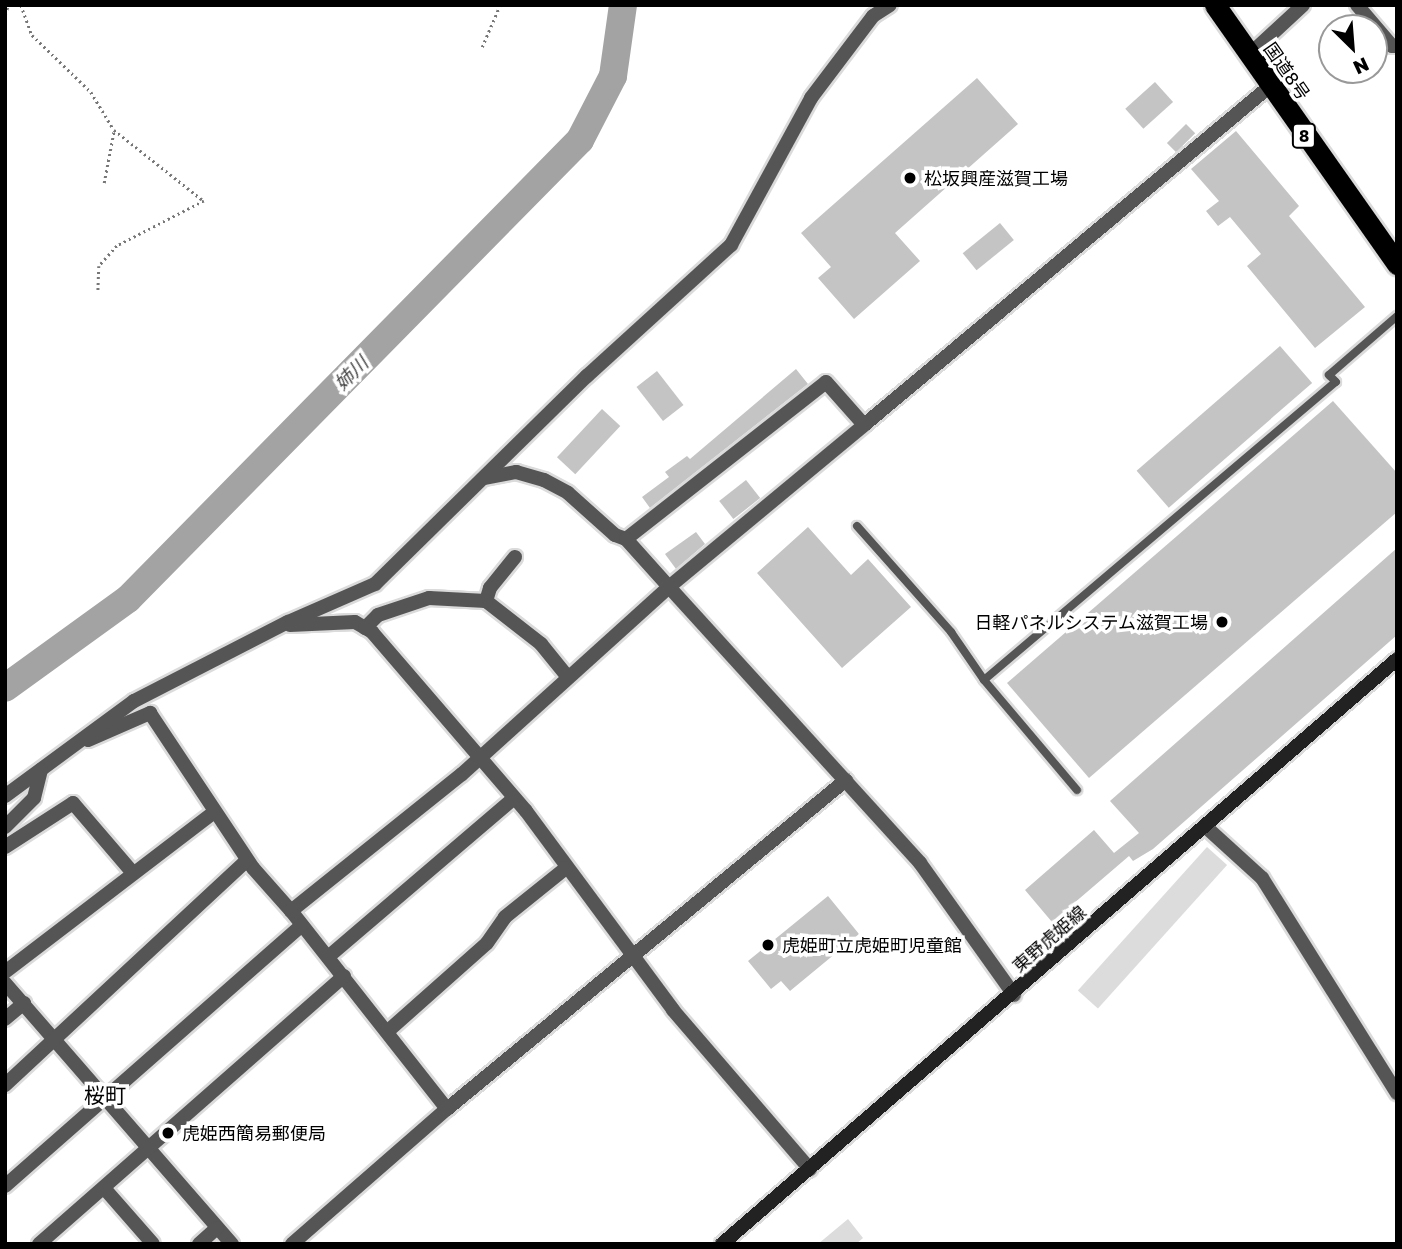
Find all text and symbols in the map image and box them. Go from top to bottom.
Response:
north arrow [1318,14,1388,84]
street label: 国道8号 [1260,38,1314,104]
text: N [1350,53,1373,80]
road number: 8 [1292,124,1316,148]
place label: 松坂興産滋賀工場 [924,167,1068,189]
marker: 松坂興産滋賀工場 [902,170,918,186]
water label: 姉川 [330,352,372,394]
place label: 日軽パネルシステム滋賀工場 [974,611,1208,633]
marker: 日軽パネルシステム滋賀工場 [1214,614,1230,630]
street label: 東野虎姫線 [1008,901,1090,977]
place label: 虎姫町立虎姫町児童館 [782,934,962,956]
marker: 虎姫町立虎姫町児童館 [760,937,776,953]
district label: 桜町 [84,1082,126,1108]
place label: 虎姫西簡易郵便局 [182,1122,326,1144]
marker: 虎姫西簡易郵便局 [160,1125,176,1141]

